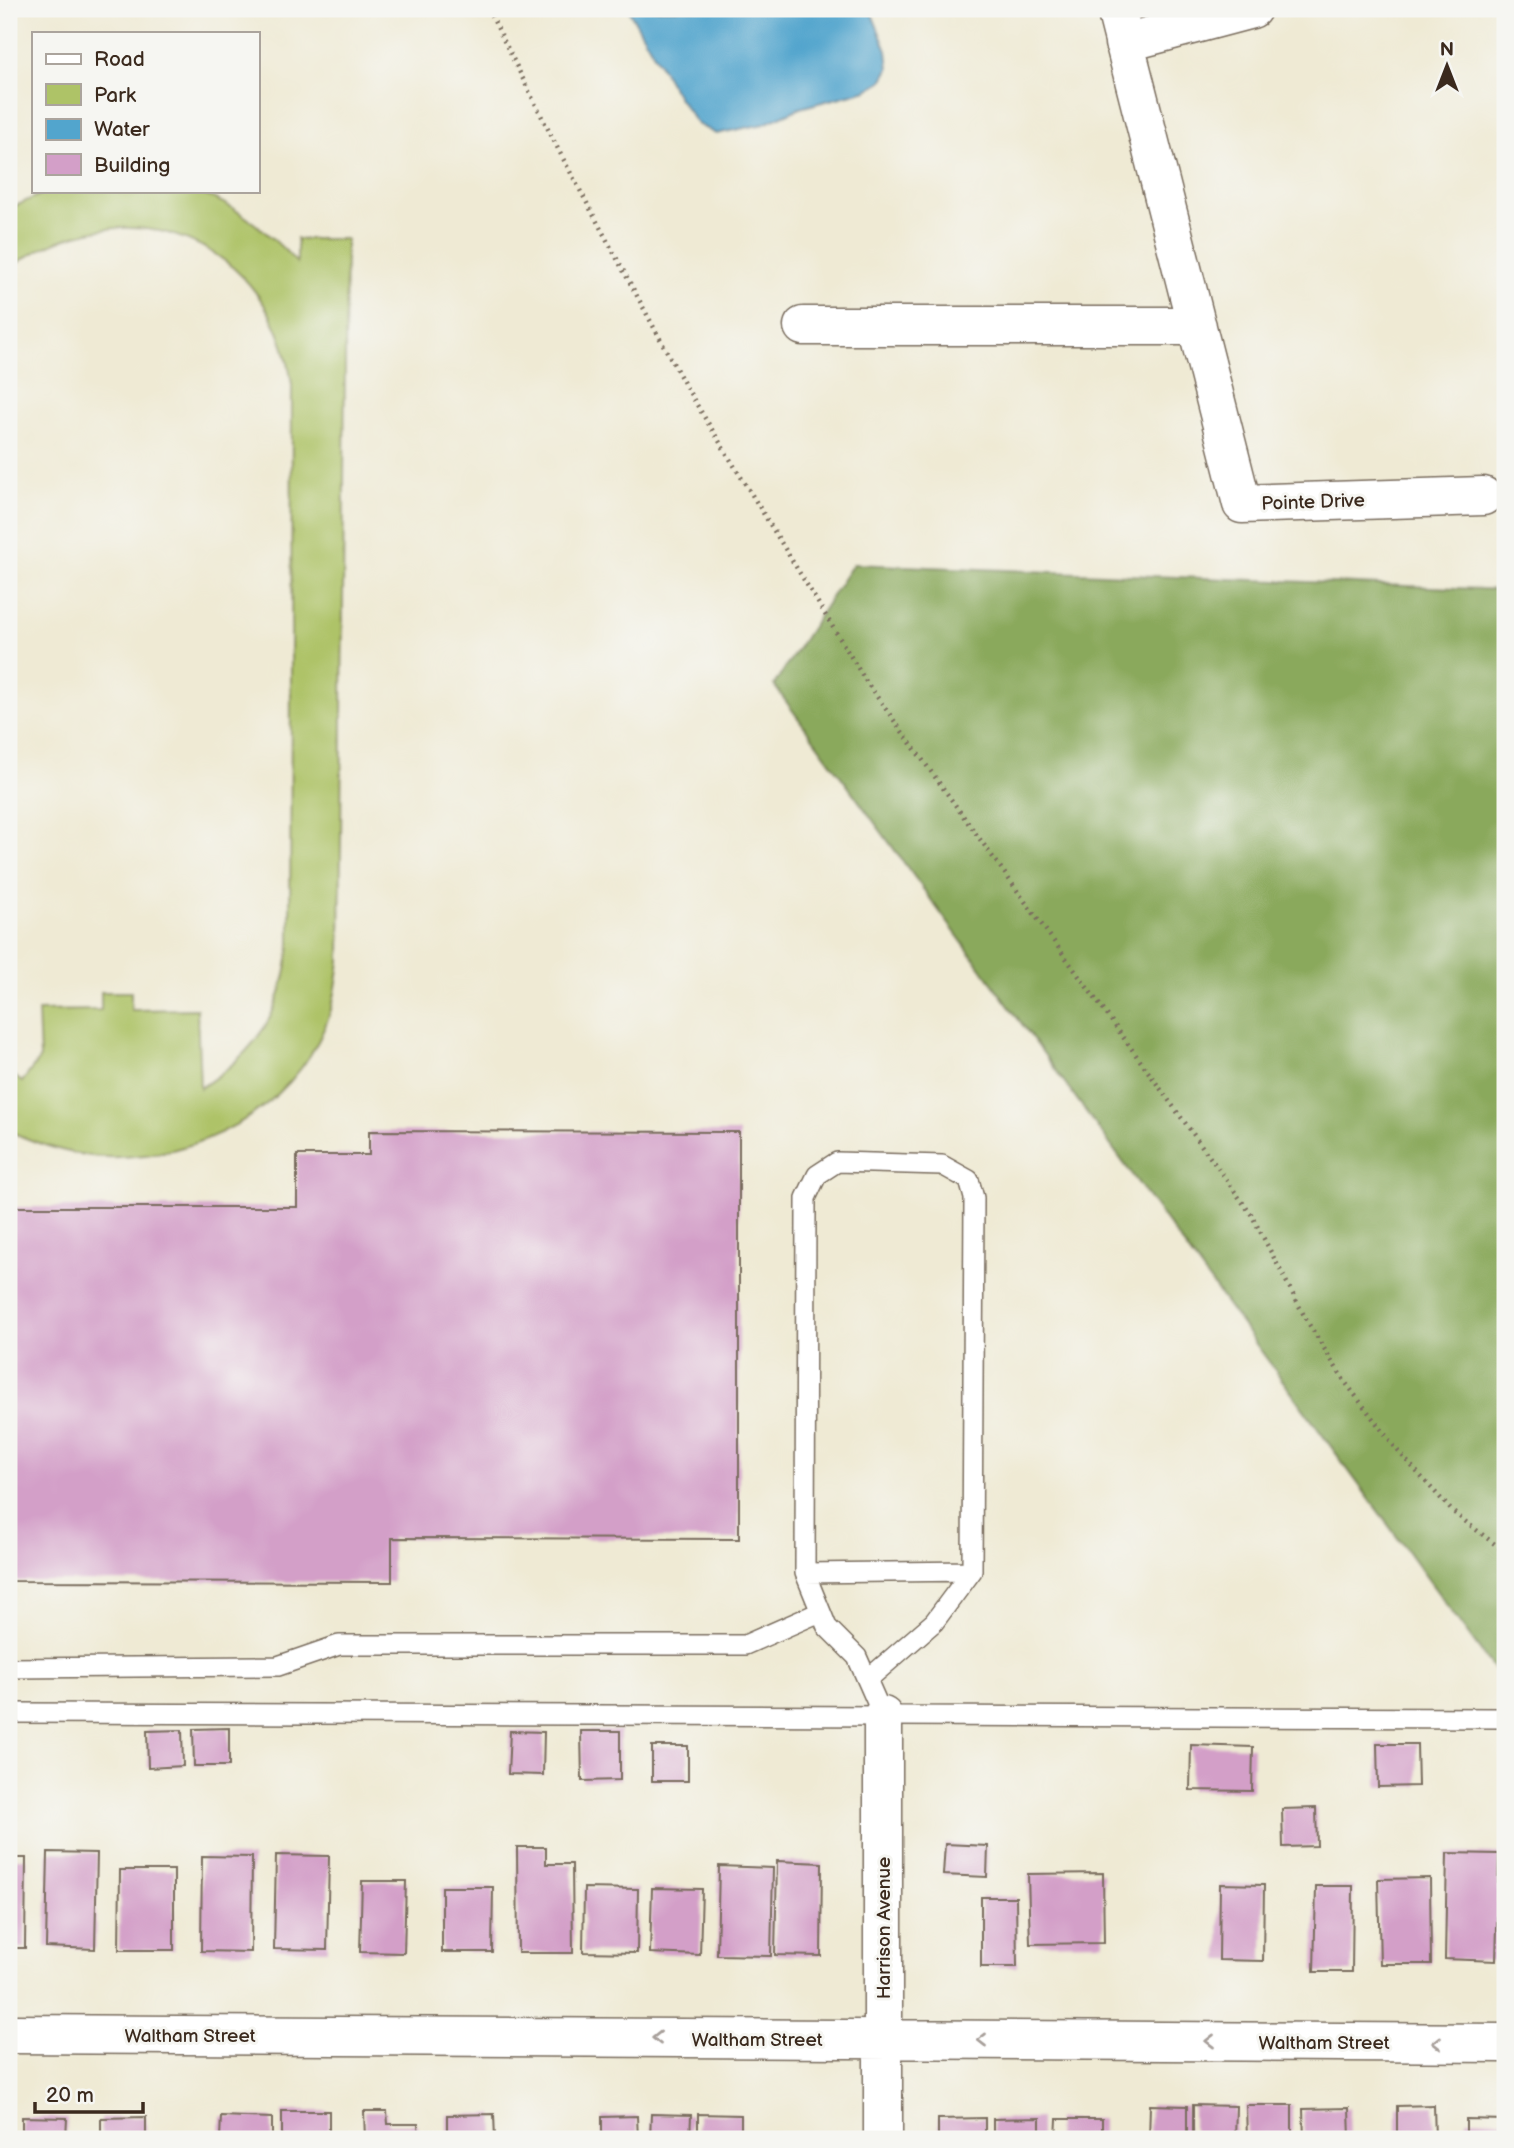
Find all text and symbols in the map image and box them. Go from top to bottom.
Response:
legend [32,32,259,192]
north arrow [1412,32,1482,102]
text: N [1440,39,1454,62]
text: Road [94,47,145,72]
text: Park [94,83,137,108]
text: Water [94,117,150,142]
text: Building [94,153,170,178]
street label: Pointe Drive [1261,489,1365,516]
street label: Harrison Avenue [873,1857,896,1999]
street label: Waltham Street [125,2025,256,2048]
street label: Waltham Street [692,2029,823,2052]
one-way arrow [651,2030,661,2046]
one-way arrow [976,2032,987,2048]
street label: Waltham Street [1259,2032,1390,2055]
one-way arrow [1204,2033,1214,2049]
one-way arrow [1431,2035,1442,2051]
scale bar [35,2071,144,2115]
text: 20 m [46,2083,94,2108]

